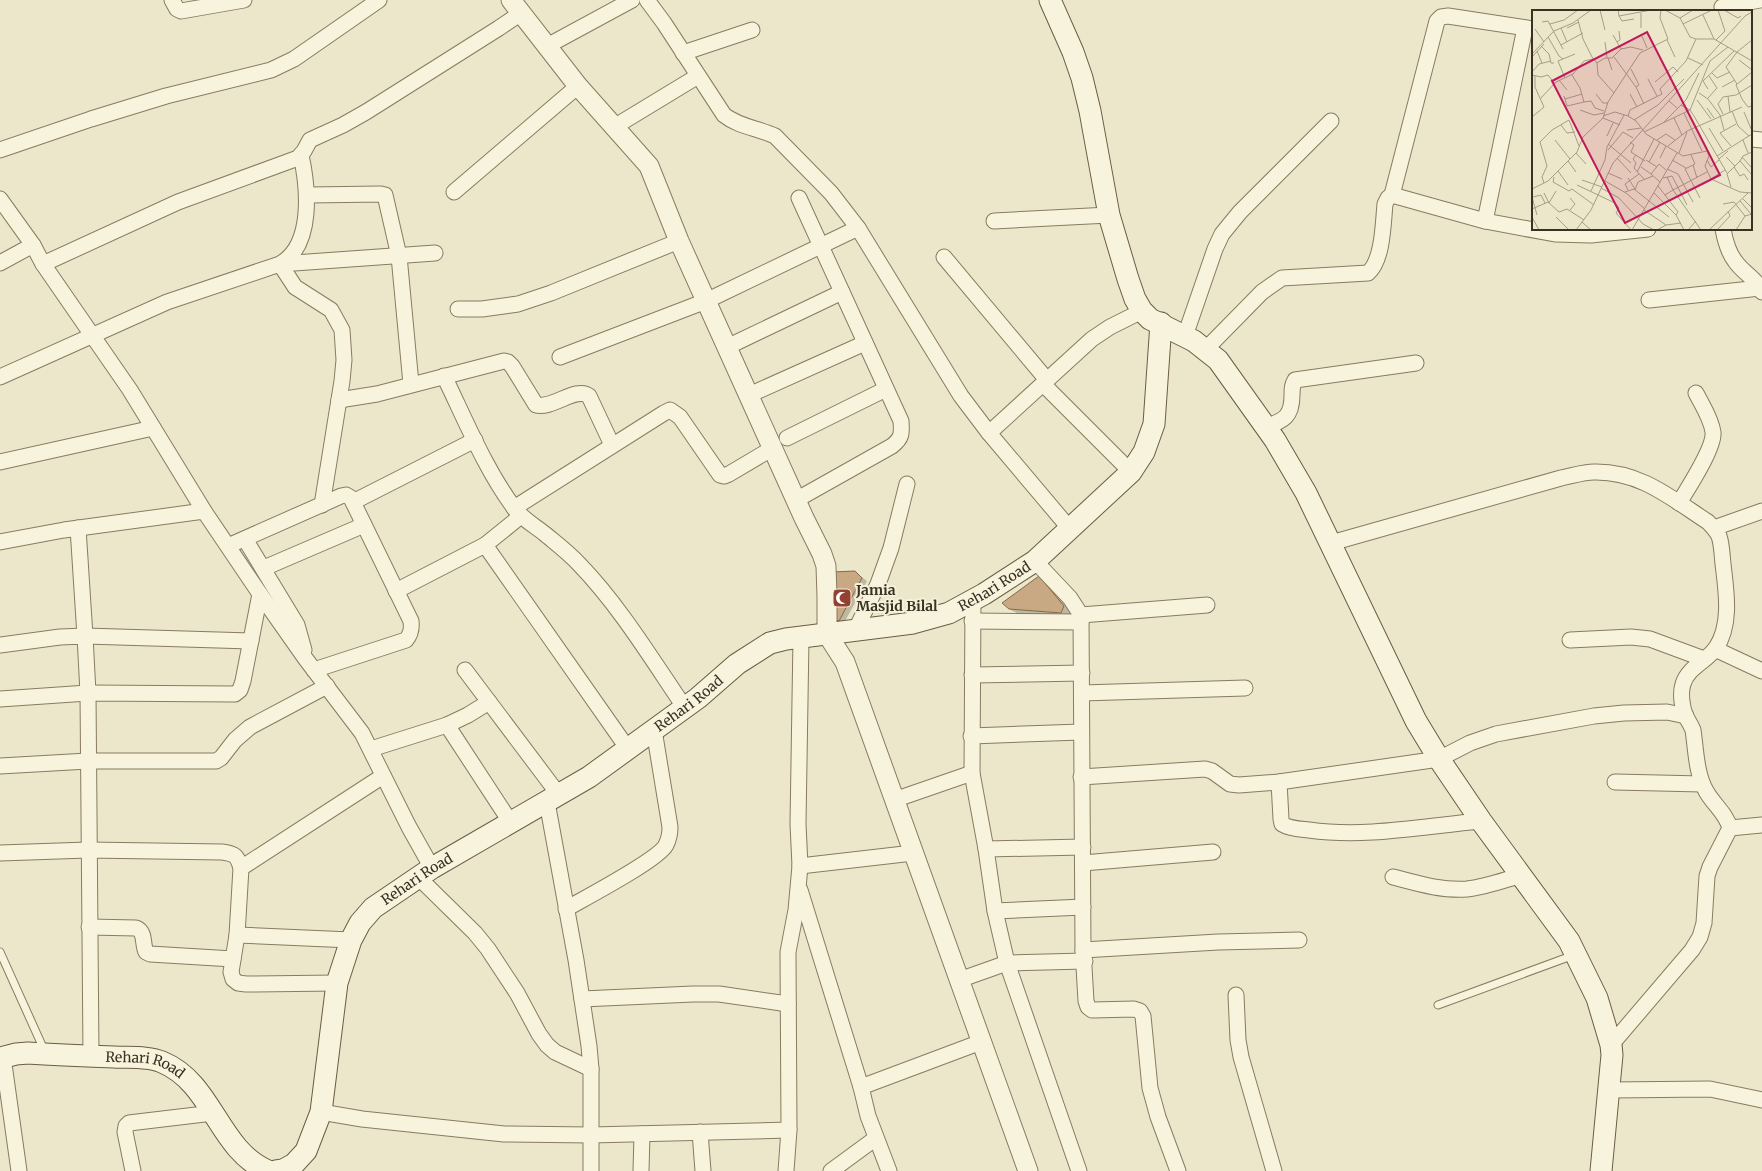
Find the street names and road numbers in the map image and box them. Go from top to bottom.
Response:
street label: Rehari Road [955,557,1034,615]
street label: Rehari Road [651,671,727,736]
street label: Rehari Road [378,849,456,909]
street label: Rehari Road [105,1048,189,1082]

